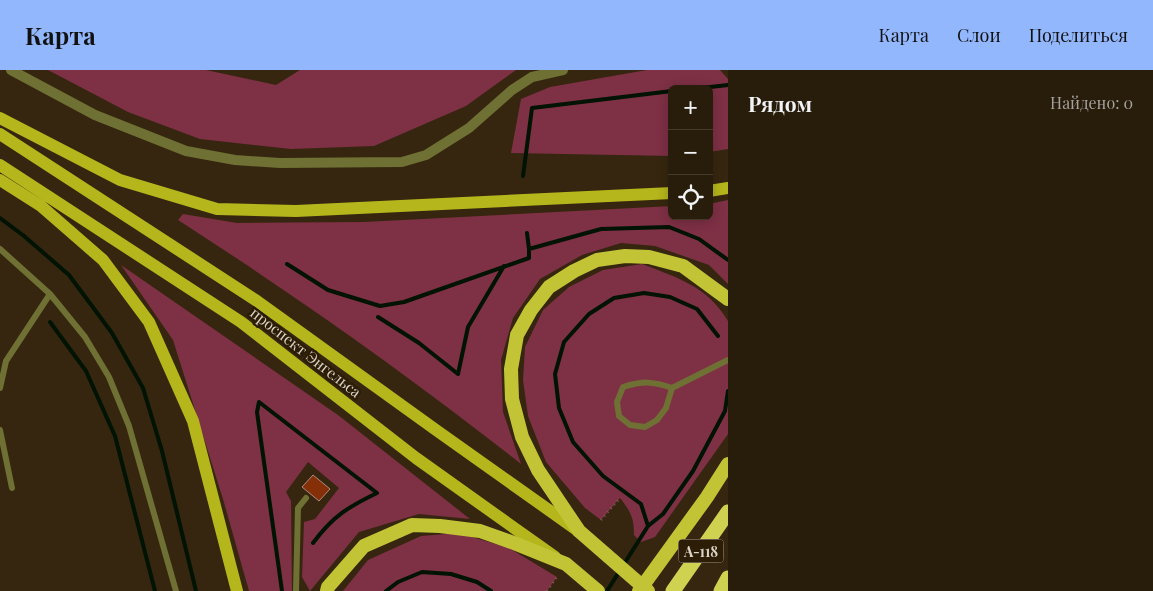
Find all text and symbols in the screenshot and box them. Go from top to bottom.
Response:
text: Карта [25,19,96,51]
text: Карта [878,23,929,47]
text: Слои [957,23,1001,47]
text: Поделиться [1029,23,1128,47]
map controls [668,85,713,220]
button: + [668,85,713,130]
text: Рядом [748,89,812,117]
text: Найдено: 0 [1050,92,1133,113]
button: − [668,130,713,175]
button: locate [668,175,713,220]
street label: проспект Энгельса [246,302,366,402]
road number: А-118 [678,540,724,562]

